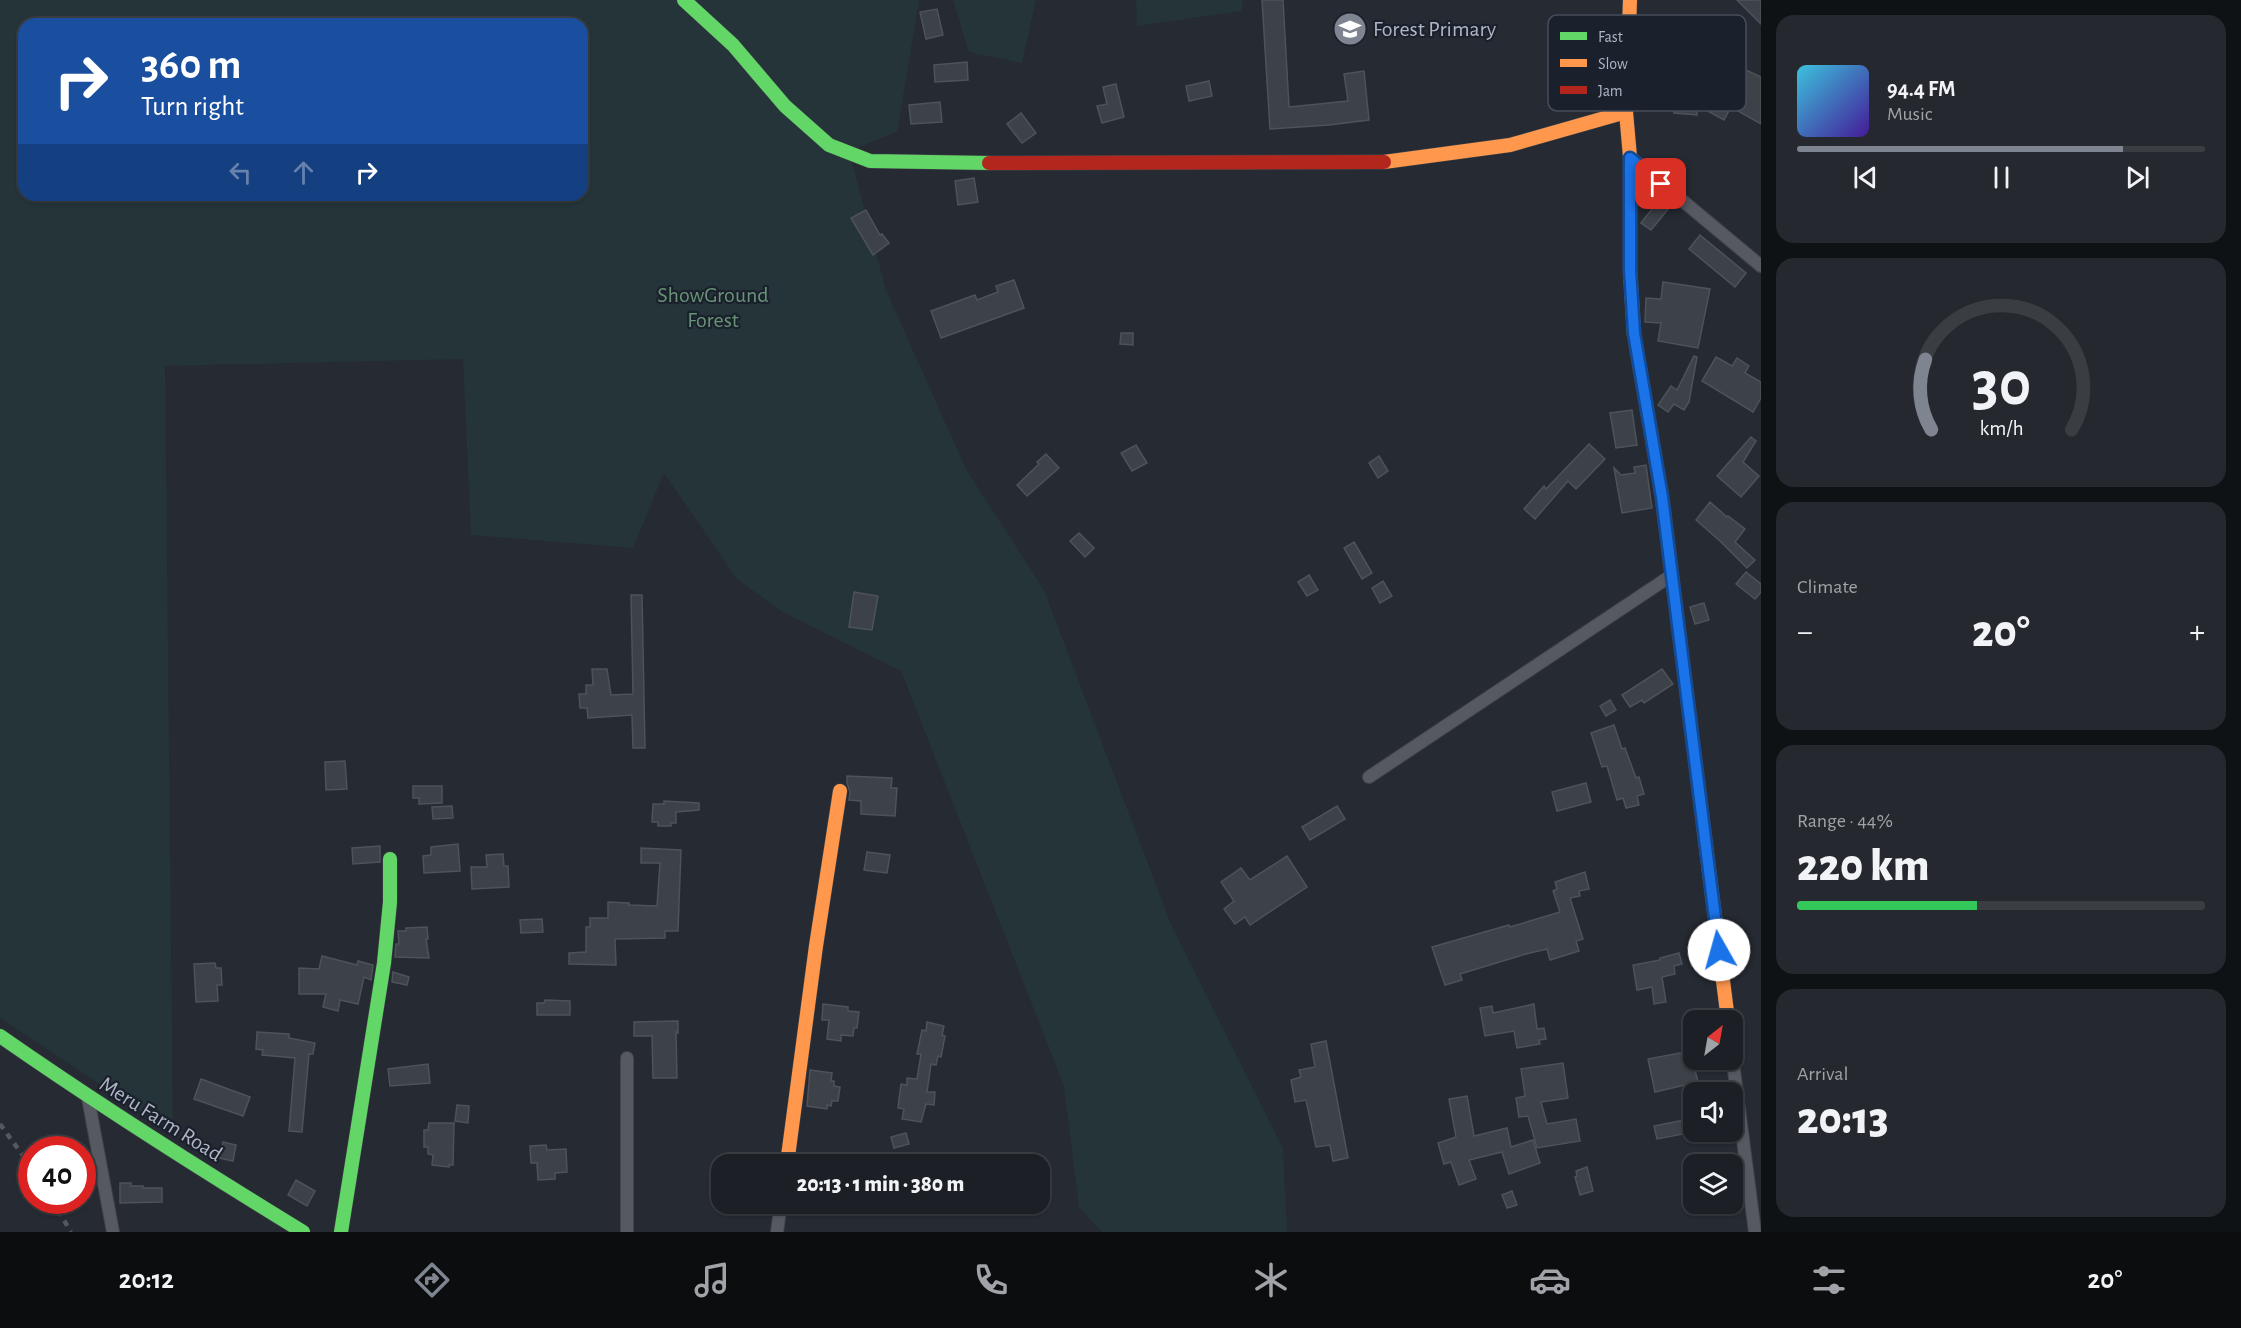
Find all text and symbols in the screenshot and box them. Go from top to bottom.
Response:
school or university icon: Forest Primary [1332,11,1368,47]
legend [1548,15,1746,111]
place label: Forest Primary [1373,18,1497,40]
text: Fast [1598,29,1623,45]
icon: right [42,42,120,120]
text: 360 m [141,44,242,86]
text: Slow [1598,56,1628,72]
text: 94.4 FM [1887,78,1955,100]
text: Jam [1598,83,1623,99]
text: Turn right [141,93,244,120]
text: Music [1887,104,1933,124]
icon: left [224,156,257,189]
icon: ahead [287,156,320,189]
icon: right [350,156,383,189]
pin [1635,158,1686,209]
icon: previous [1849,161,1882,194]
icon: pause [1985,161,2018,194]
icon: next [2121,161,2154,194]
icon: arrive [1644,167,1677,200]
park label: ShowGround Forest [657,284,769,331]
text: 30 [1971,354,2031,416]
text: km/h [1979,418,2023,439]
text: Climate [1797,577,1858,597]
text: 20° [1972,610,2030,655]
text: − [1797,616,1813,649]
text: + [2189,616,2205,649]
text: Range · 44% [1797,811,1893,831]
text: 220 km [1797,844,1929,889]
position arrow [1687,918,1751,982]
north arrow [1683,1010,1743,1070]
map controls [1683,1010,1743,1214]
text: Arrival [1797,1064,1848,1084]
street label: Meru Farm Road [96,1073,226,1165]
button: sound [1683,1082,1743,1142]
text: 20:13 [1797,1097,1889,1142]
speed limit sign: 40 [18,1136,96,1214]
button: layers [1683,1154,1743,1214]
text: 20:13 · 1 min · 380 m [797,1173,964,1195]
icon: directions [411,1259,453,1301]
icon: music [691,1259,733,1301]
icon: phone [970,1259,1012,1301]
icon: climate [1250,1259,1292,1301]
icon: car [1529,1259,1571,1301]
icon: filters [1808,1259,1850,1301]
text: 20:12 [119,1266,174,1293]
text: 20° [2088,1266,2122,1293]

